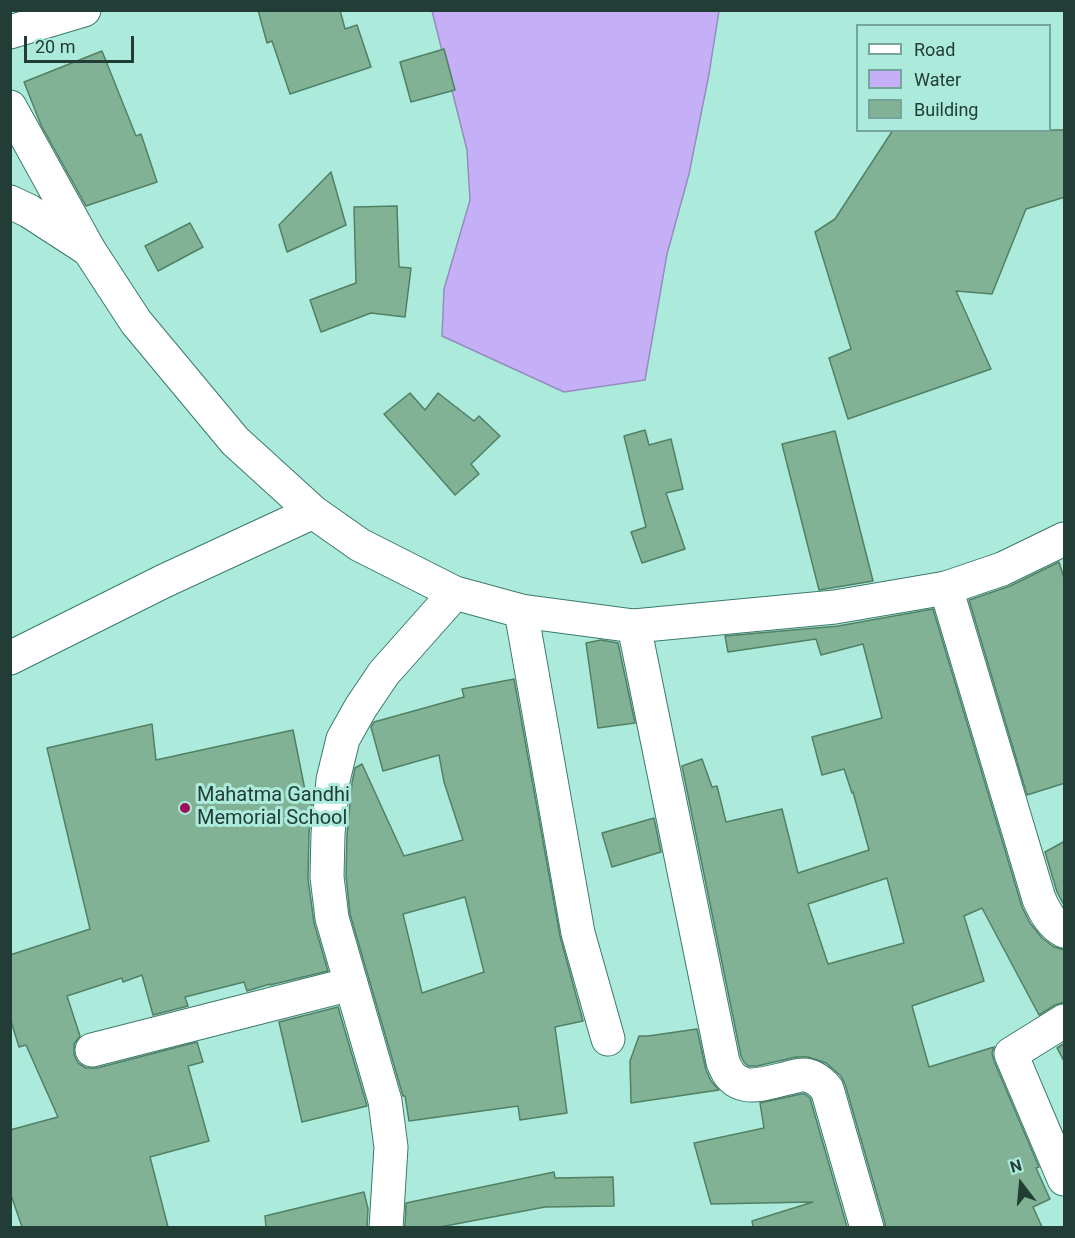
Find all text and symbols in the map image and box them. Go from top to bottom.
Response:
scale bar [27,24,136,62]
legend [856,24,1051,132]
text: 20 m [35,36,75,57]
text: Road [914,39,955,60]
text: Water [914,69,961,90]
text: Building [914,99,978,120]
place label: Mahatma Gandhi Memorial School [197,784,350,831]
marker: Mahatma Gandhi Memorial School [178,801,192,815]
north arrow [991,1154,1051,1214]
text: N [1008,1156,1024,1177]

